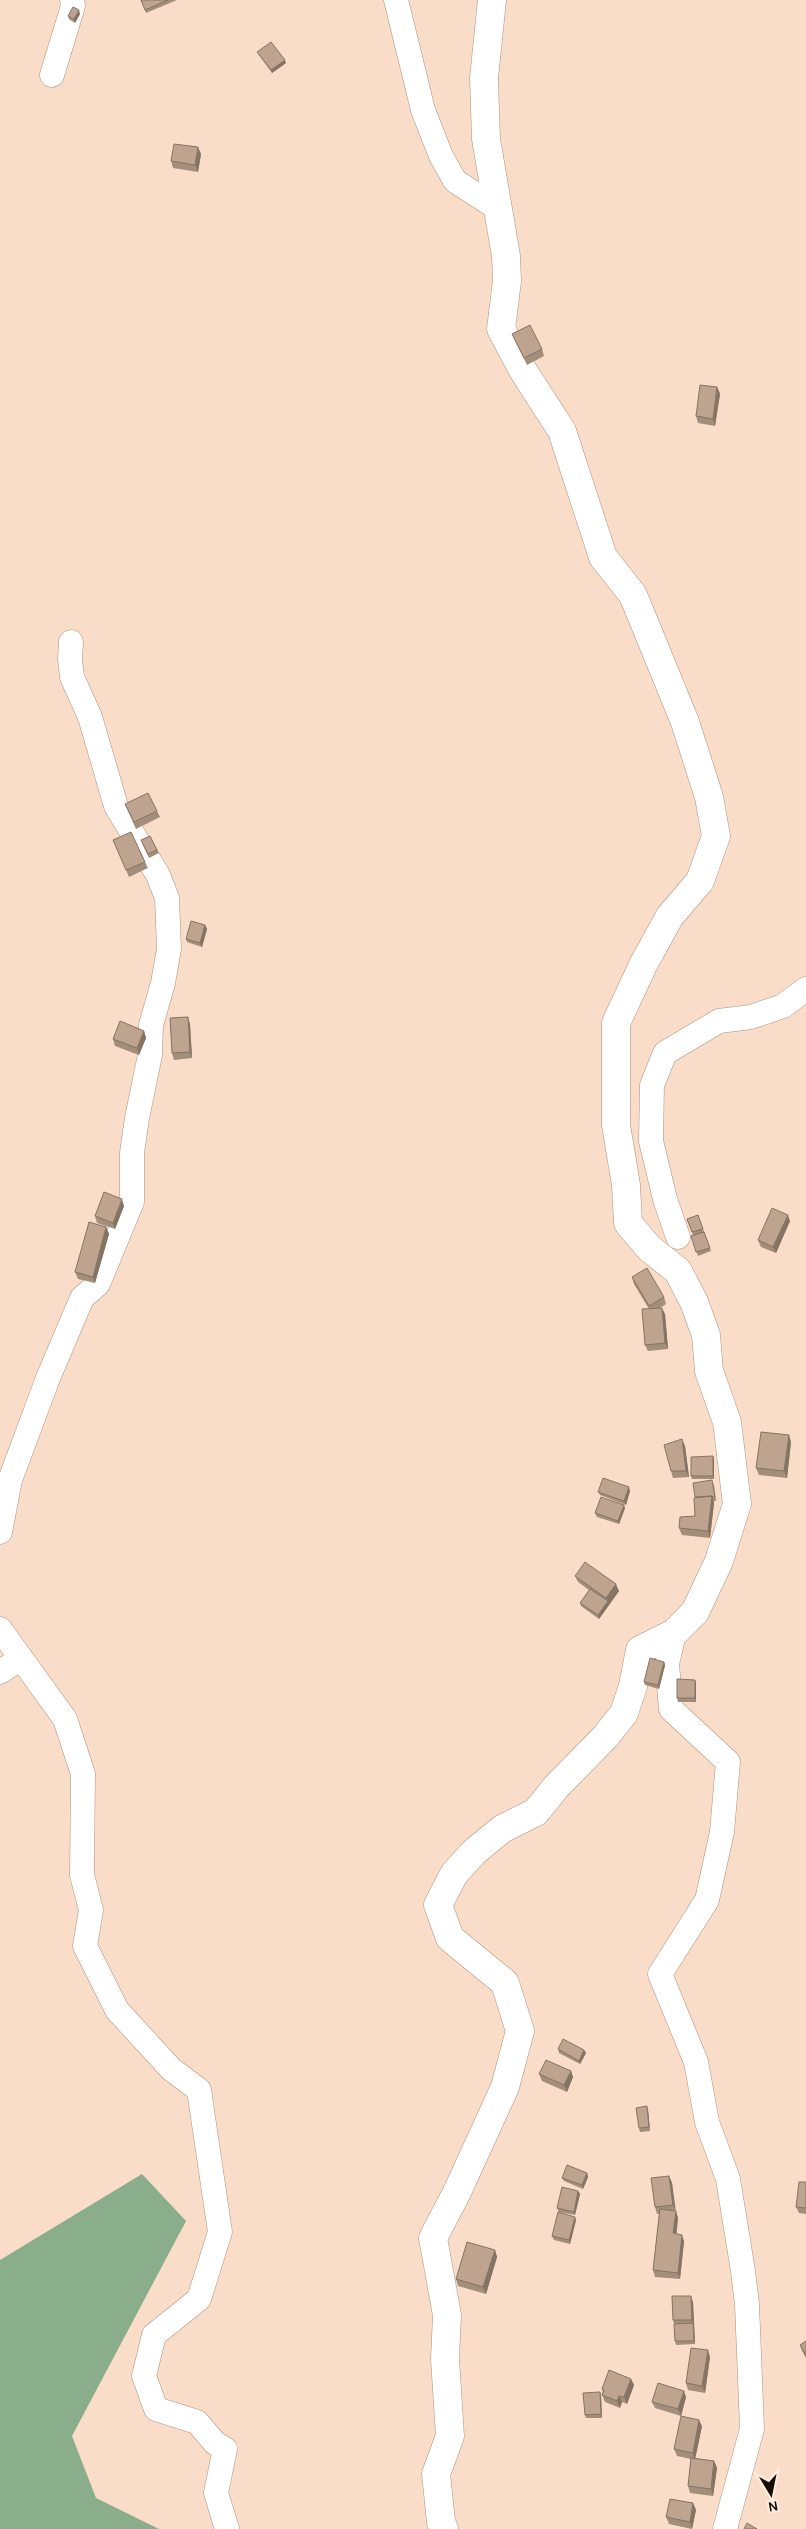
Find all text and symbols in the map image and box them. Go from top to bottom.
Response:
north arrow [746,2469,796,2519]
text: N [767,2497,780,2516]

